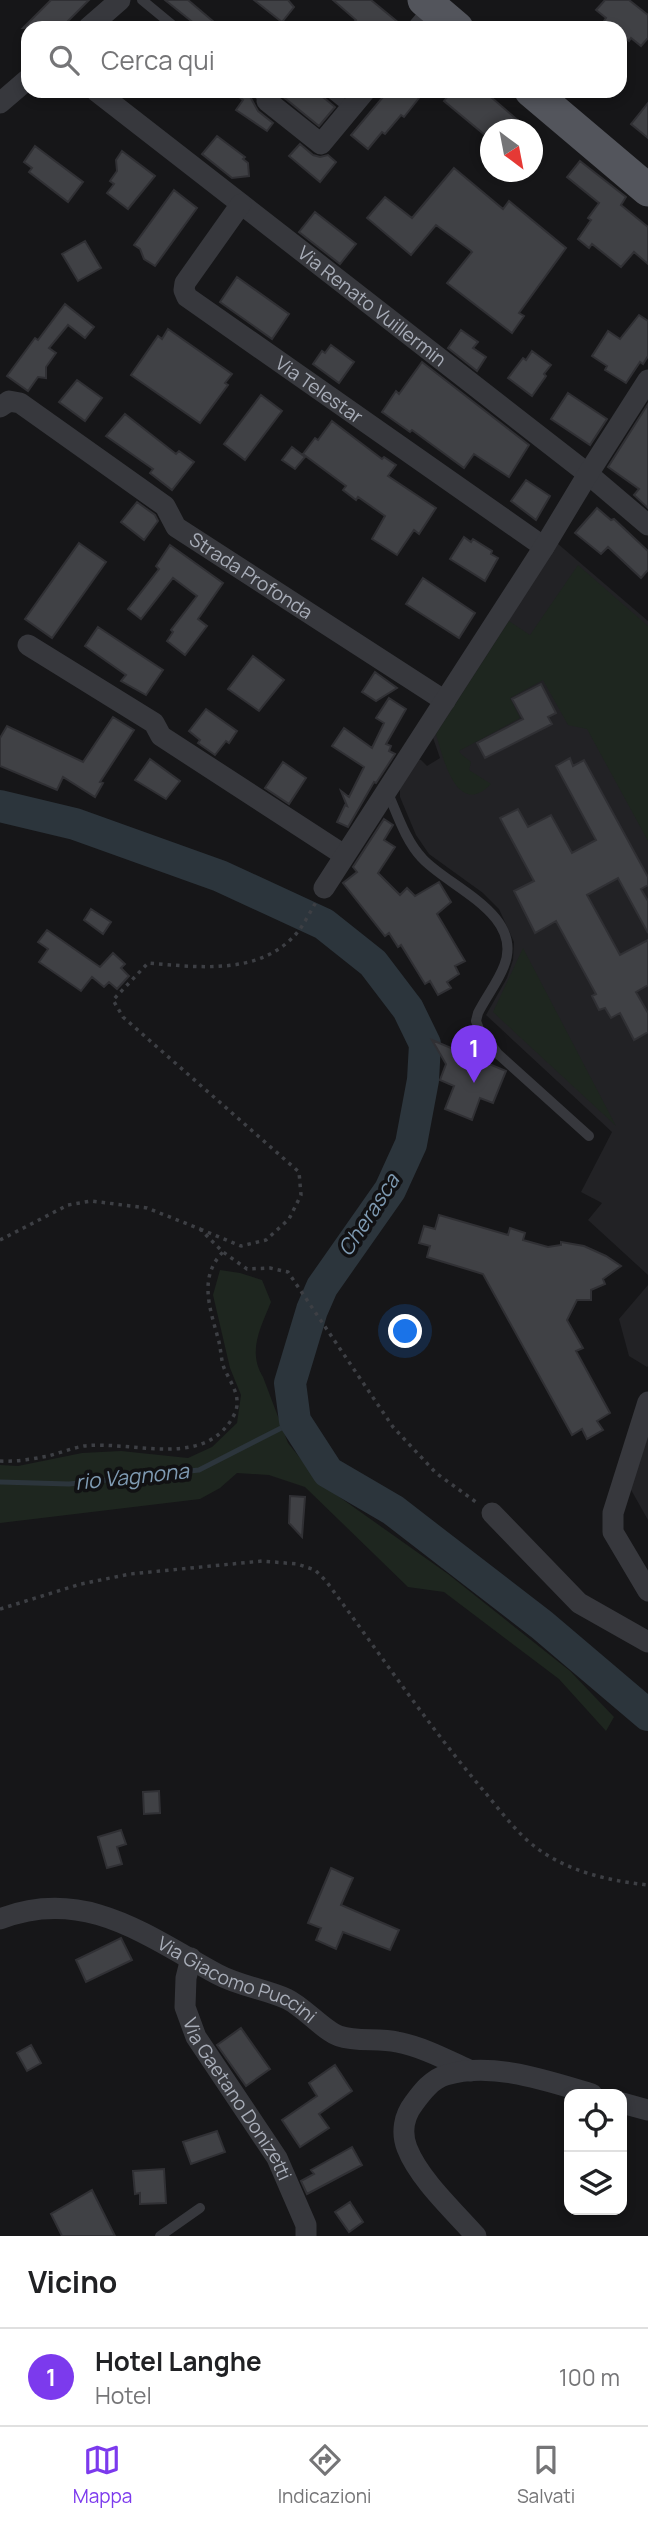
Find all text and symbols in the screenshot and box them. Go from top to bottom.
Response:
search box [21,21,627,98]
icon: search [45,41,83,79]
text: Cerca qui [101,42,215,78]
north arrow [480,119,543,182]
street label: Via Renato Vuillermin [292,240,452,372]
street label: Via Telestar [270,350,368,429]
street label: Strada Profonda [184,526,318,625]
pin: 1 [451,1025,497,1083]
water label: Cherasca [331,1167,406,1261]
your location [388,1314,422,1348]
water label: rio Vagnona [74,1456,191,1496]
street label: Via Giacomo Puccini [153,1930,322,2029]
street label: Via Gaetano Donizetti [177,2014,298,2184]
map controls [564,2089,627,2215]
button: locate [564,2089,627,2152]
button: layers [564,2152,627,2215]
text: Vicino [28,2261,117,2302]
text: Hotel Langhe [95,2343,262,2379]
text: 1 [46,2361,56,2393]
text: 100 m [559,2361,620,2393]
text: Hotel [95,2379,152,2411]
tab: Mappa [73,2441,132,2509]
tab: Indicazioni [278,2441,371,2509]
tab: Salvati [517,2441,575,2509]

